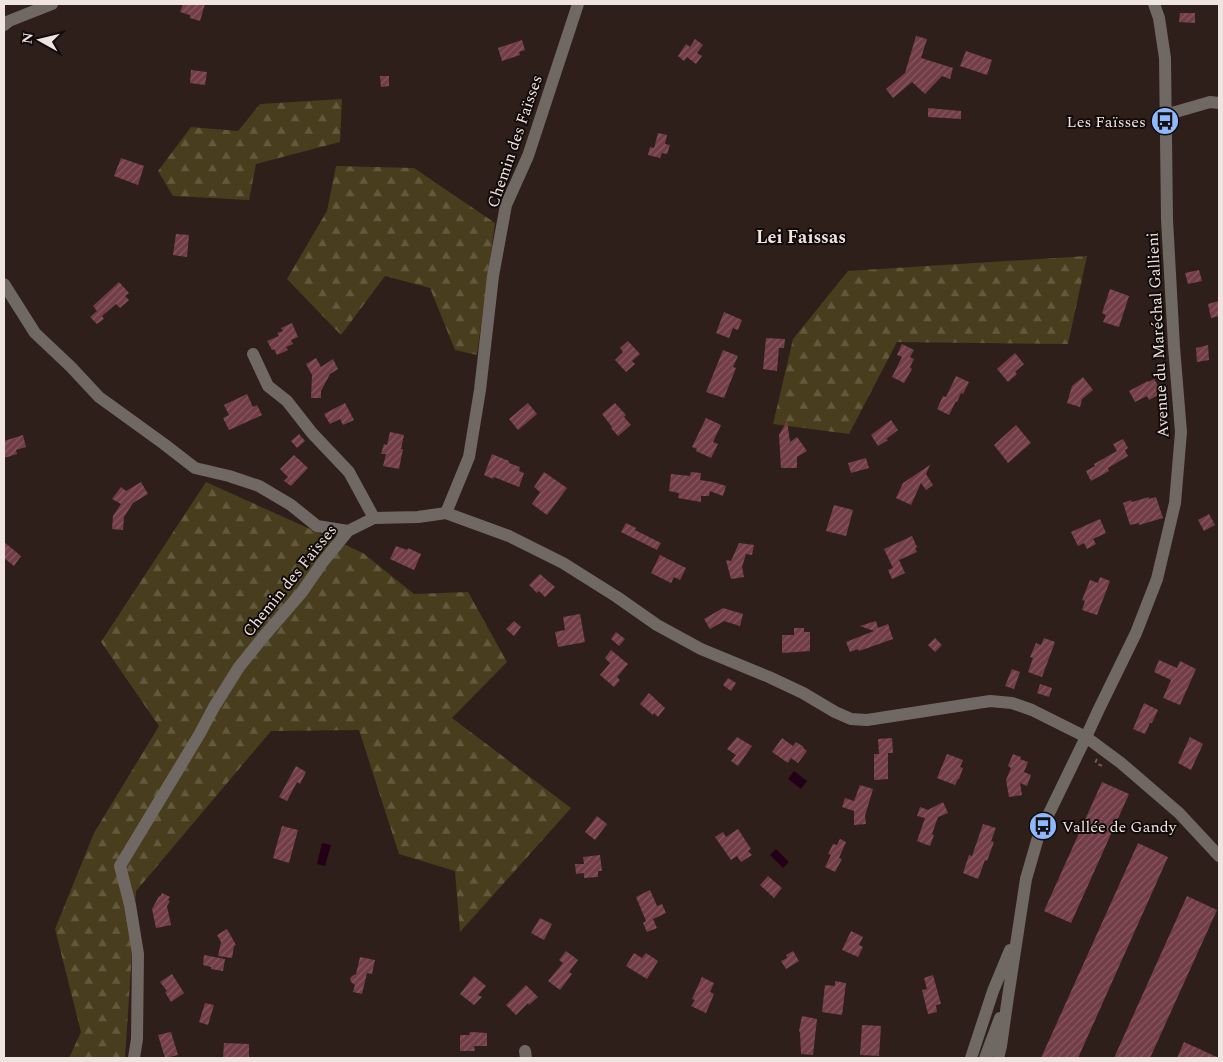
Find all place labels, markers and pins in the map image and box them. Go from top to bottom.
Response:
bus stop icon: Les Faïsses [1150,106,1180,136]
place label: Les Faïsses [1067,110,1146,134]
bus stop icon: Vallée de Gandy [1028,811,1058,841]
place label: Vallée de Gandy [1062,815,1178,839]

